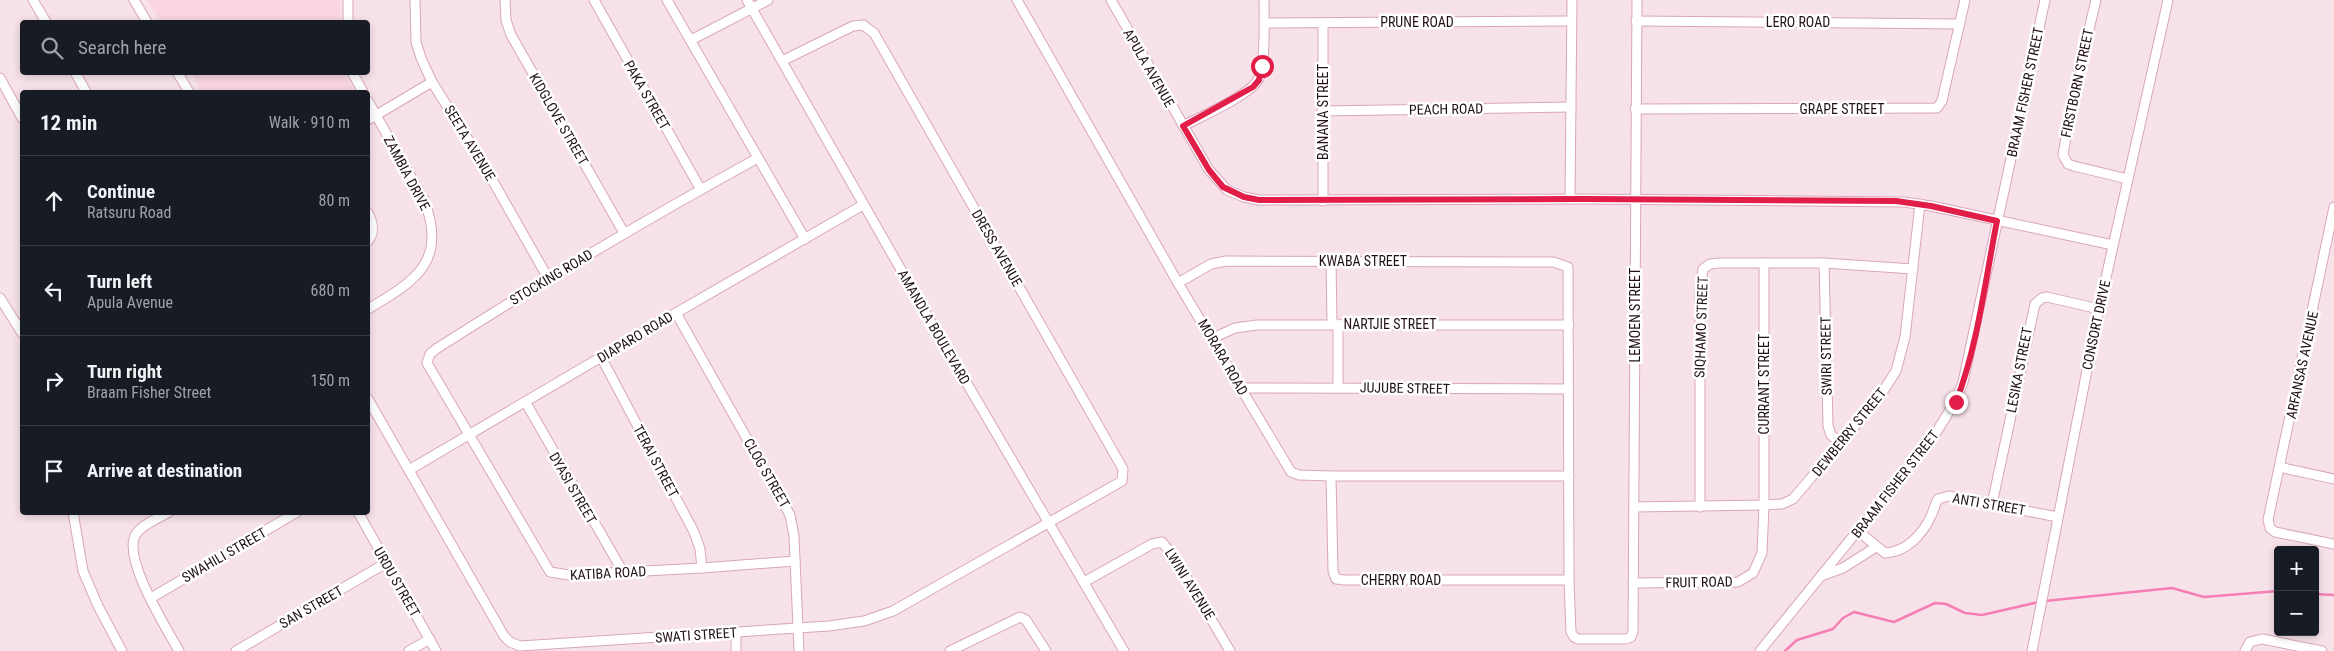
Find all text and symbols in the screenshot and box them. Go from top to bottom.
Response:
street label: PRUNE ROAD [1380,14,1454,30]
street label: LERO ROAD [1766,14,1830,30]
search box [20,20,370,75]
street label: APULA AVENUE [1120,26,1178,110]
street label: BRAAM FISHER STREET [2003,26,2047,158]
street label: FIRSTBORN STREET [2058,27,2096,139]
icon: search [38,34,66,62]
text: Search here [78,36,166,59]
route start [1251,55,1274,78]
street label: PAKA STREET [621,58,673,132]
street label: BANANA STREET [1315,64,1331,160]
street label: KIDGLOVE STREET [526,70,592,168]
street label: PEACH ROAD [1409,100,1483,118]
street label: GRAPE STREET [1799,101,1885,117]
street label: SEETA AVENUE [441,102,499,184]
text: 12 min [40,111,97,135]
text: Walk · 910 m [269,113,350,132]
street label: ZAMBIA DRIVE [381,133,433,213]
text: Continue [87,180,155,203]
icon: ahead [40,187,68,215]
text: 80 m [318,191,350,210]
text: Ratsuru Road [87,203,171,222]
street label: DRESS AVENUE [969,207,1025,289]
street label: STOCKING ROAD [507,246,595,308]
street label: KWABA STREET [1319,253,1407,269]
street label: AMANDLA BOULEVARD [895,267,973,387]
street label: LEMOEN STREET [1627,268,1643,362]
text: Turn left [87,270,152,293]
street label: SIQHAMO STREET [1691,276,1711,378]
icon: left [40,277,68,305]
street label: CONSORT DRIVE [2079,279,2113,371]
text: 680 m [311,281,350,300]
text: Apula Avenue [87,293,173,312]
street label: DIAPARO ROAD [594,308,676,366]
street label: ARFANSAS AVENUE [2283,310,2321,420]
street label: MORARA ROAD [1195,316,1251,398]
street label: NARTJIE STREET [1343,316,1437,332]
street label: SWIRI STREET [1817,316,1835,396]
street label: LESIKA STREET [2003,326,2035,414]
street label: CURRANT STREET [1756,334,1772,434]
text: Turn right [87,360,162,383]
icon: right [40,367,68,395]
text: 150 m [311,371,350,390]
street label: JUJUBE STREET [1360,379,1450,397]
text: Braam Fisher Street [87,383,211,402]
street label: DEWBERRY STREET [1809,385,1889,479]
route end [1945,391,1968,414]
street label: TERAI STREET [630,422,682,500]
street label: BRAAM FISHER STREET [1848,427,1942,541]
street label: CLOG STREET [741,435,793,511]
street label: DYASI STREET [546,449,600,527]
icon: arrive [40,457,68,485]
text: Arrive at destination [87,459,242,482]
street label: ANTI STREET [1951,490,2027,518]
street label: SWAHILI STREET [179,524,269,586]
street label: URDU STREET [371,544,423,620]
street label: LWINI AVENUE [1162,545,1218,623]
map controls [2274,546,2319,636]
button: + [2274,546,2319,591]
street label: KATIBA ROAD [569,563,647,583]
street label: CHERRY ROAD [1361,572,1441,588]
street label: FRUIT ROAD [1665,573,1733,591]
street label: SAN STREET [276,582,346,632]
button: − [2274,591,2319,636]
street label: SWATI STREET [654,624,738,646]

